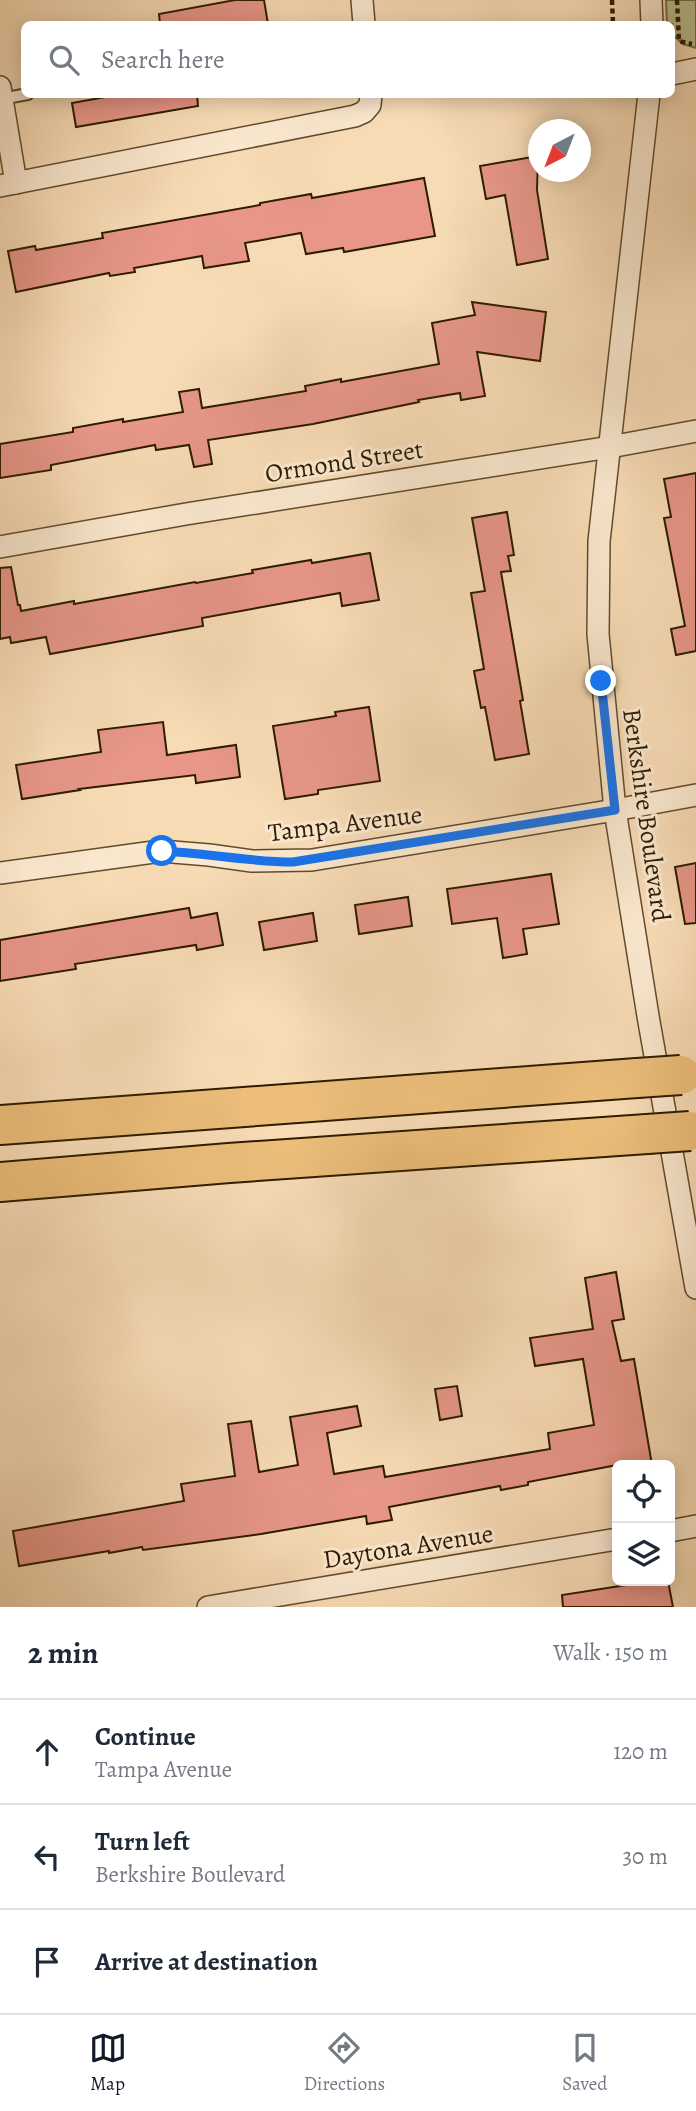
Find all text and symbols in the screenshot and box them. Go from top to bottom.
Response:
search box [21,21,675,98]
icon: search [45,41,83,79]
text: Search here [101,42,225,77]
north arrow [528,119,591,182]
street label: Ormond Street [262,432,426,491]
route end [585,665,616,696]
street label: Berkshire Boulevard [614,706,679,924]
street label: Tampa Avenue [266,797,424,850]
route start [146,835,177,866]
map controls [612,1460,675,1586]
button: locate [612,1460,675,1523]
street label: Daytona Avenue [320,1516,496,1577]
button: layers [612,1523,675,1586]
text: 2 min [28,1633,98,1673]
text: Walk · 150 m [553,1637,668,1668]
text: Continue [95,1719,196,1754]
icon: ahead [28,1733,66,1771]
text: 120 m [613,1736,668,1767]
text: Tampa Avenue [95,1754,232,1785]
text: Turn left [95,1824,190,1859]
icon: left [28,1838,66,1876]
text: 30 m [622,1841,668,1872]
text: Berkshire Boulevard [95,1859,285,1890]
icon: arrive [28,1943,66,1981]
text: Arrive at destination [95,1944,318,1979]
tab: Map [89,2029,127,2097]
tab: Directions [304,2029,385,2097]
tab: Saved [562,2029,607,2097]

